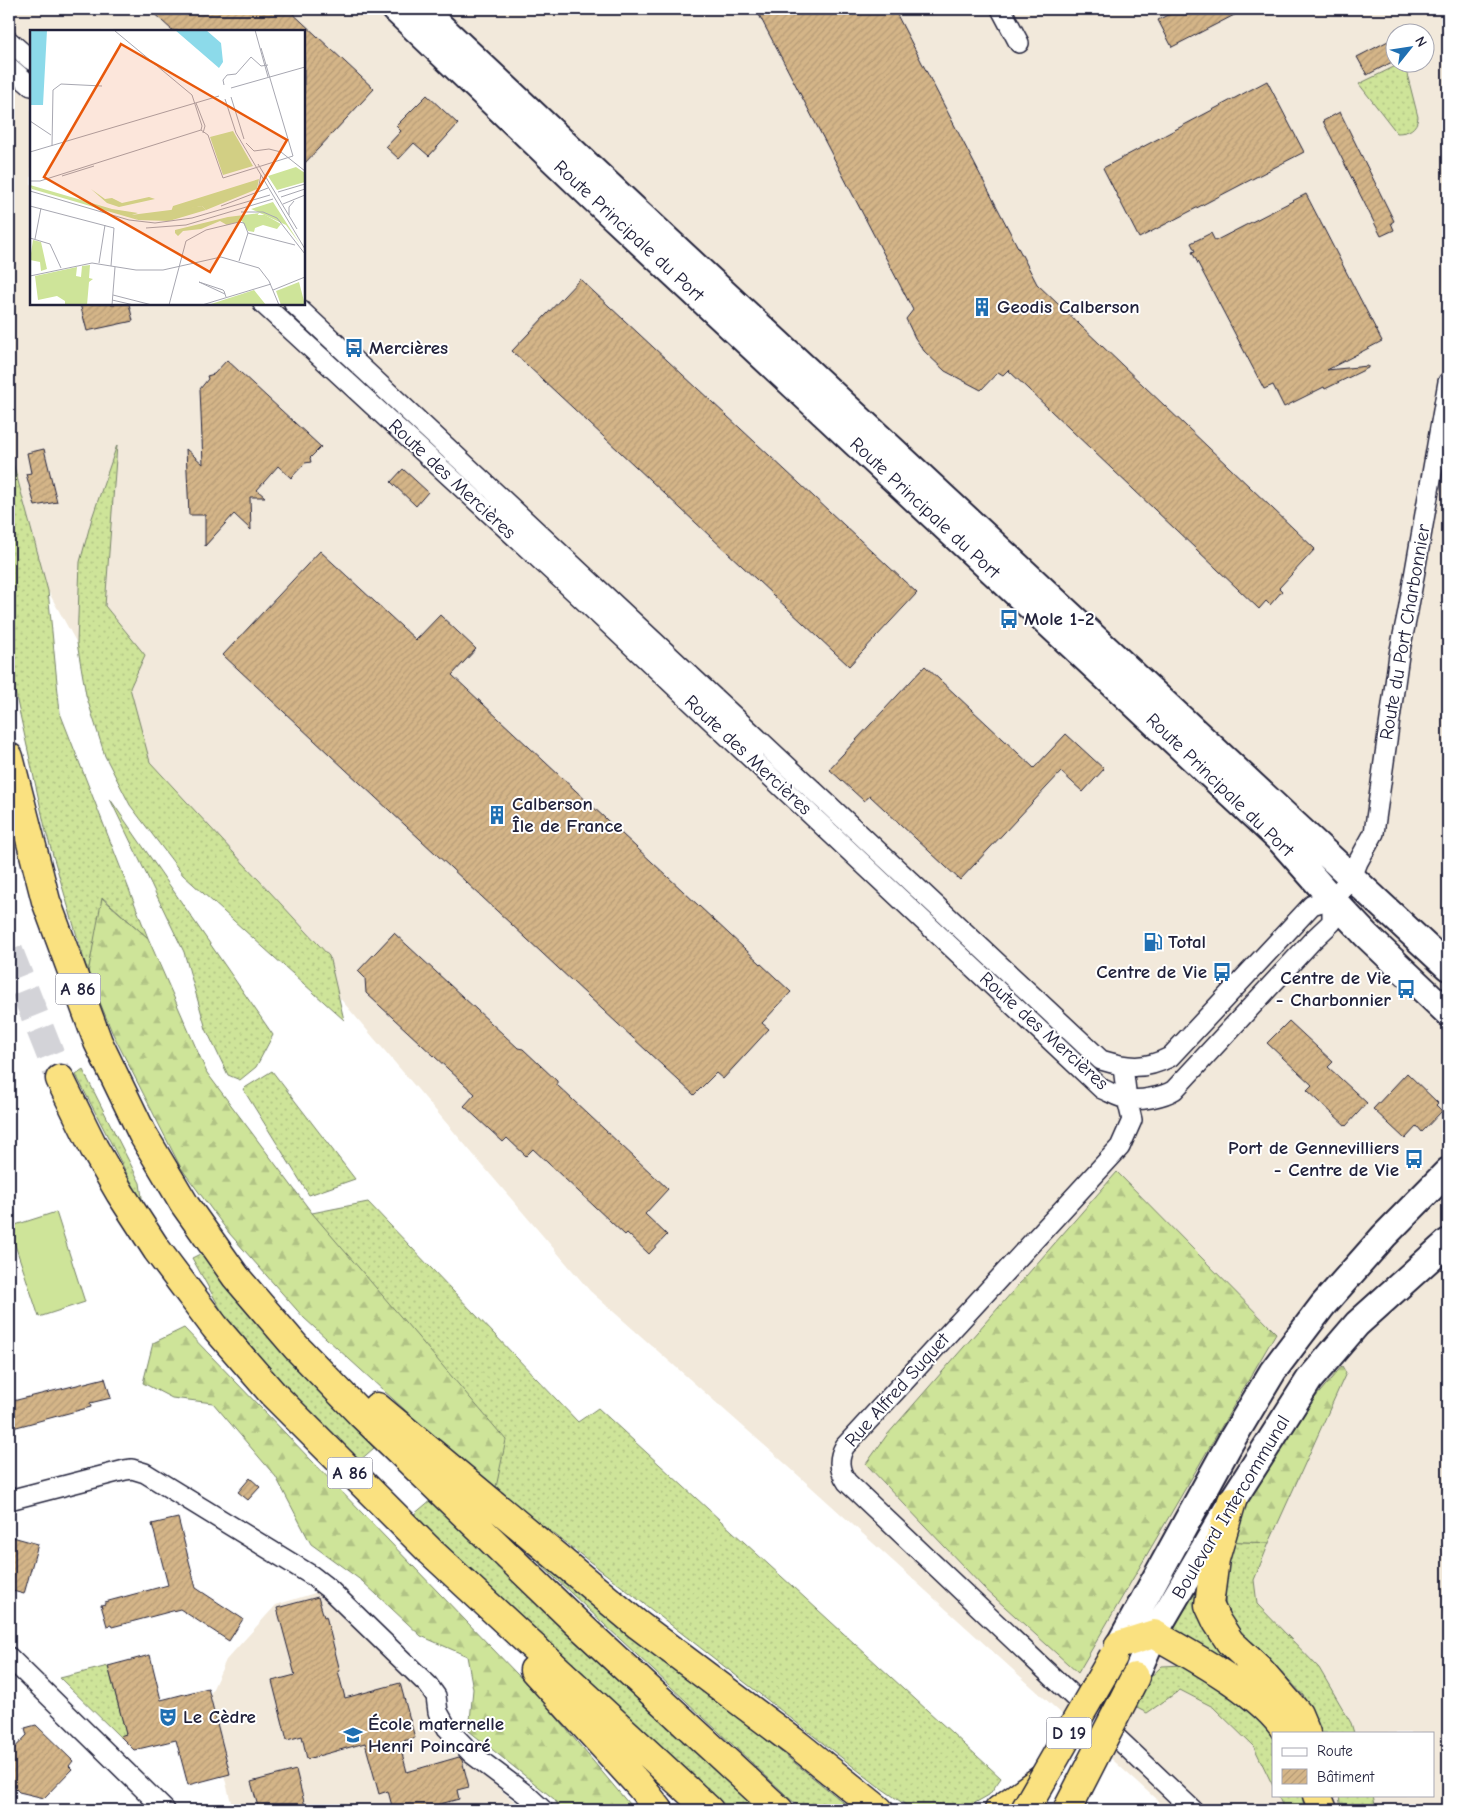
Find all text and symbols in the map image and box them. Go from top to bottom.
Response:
north arrow [1384,22,1434,72]
inset map [30,30,305,305]
text: N [1411,34,1430,50]
street label: Route Principale du Port [549,156,709,307]
building icon: Geodis Calberson [971,296,993,318]
place label: Geodis Calberson [997,296,1140,318]
bus stop icon: Mercières [343,337,365,359]
place label: Mercières [369,337,448,359]
street label: Route des Mercières [384,415,520,544]
street label: Route Principale du Port [845,433,1005,584]
street label: Route du Port Charbonnier [1375,522,1435,742]
bus stop icon: Mole 1-2 [998,608,1020,630]
place label: Mole 1-2 [1024,608,1094,630]
street label: Route des Mercières [680,691,816,820]
street label: Route Principale du Port [1142,709,1299,862]
place label: Calberson Île de France [512,793,623,837]
building icon: Calberson Île de France [486,804,508,826]
fuel station icon: Total [1142,931,1164,953]
place label: Total [1168,931,1206,953]
place label: Centre de Vie [1096,961,1207,983]
bus stop icon: Centre de Vie [1211,961,1233,983]
street label: Route des Mercières [975,967,1113,1095]
place label: Centre de Vie - Charbonnier [1276,967,1391,1011]
road number: A 86 [56,974,100,1004]
bus stop icon: Centre de Vie - Charbonnier [1395,978,1417,1000]
place label: Port de Gennevilliers - Centre de Vie [1228,1137,1399,1181]
bus stop icon: Port de Gennevilliers - Centre de Vie [1403,1148,1425,1170]
street label: Rue Alfred Suquet [840,1328,954,1451]
street label: Boulevard Intercommunal [1167,1411,1295,1603]
road number: A 86 [328,1458,372,1489]
theatre icon: Le Cèdre [157,1706,179,1728]
place label: Le Cèdre [183,1706,256,1728]
place label: École maternelle Henri Poincaré [368,1713,504,1757]
road number: D 19 [1046,1718,1092,1749]
school or university icon: École maternelle Henri Poincaré [342,1724,364,1746]
legend [1272,1732,1434,1796]
text: Route [1317,1742,1353,1760]
text: Bâtiment [1317,1768,1375,1786]

